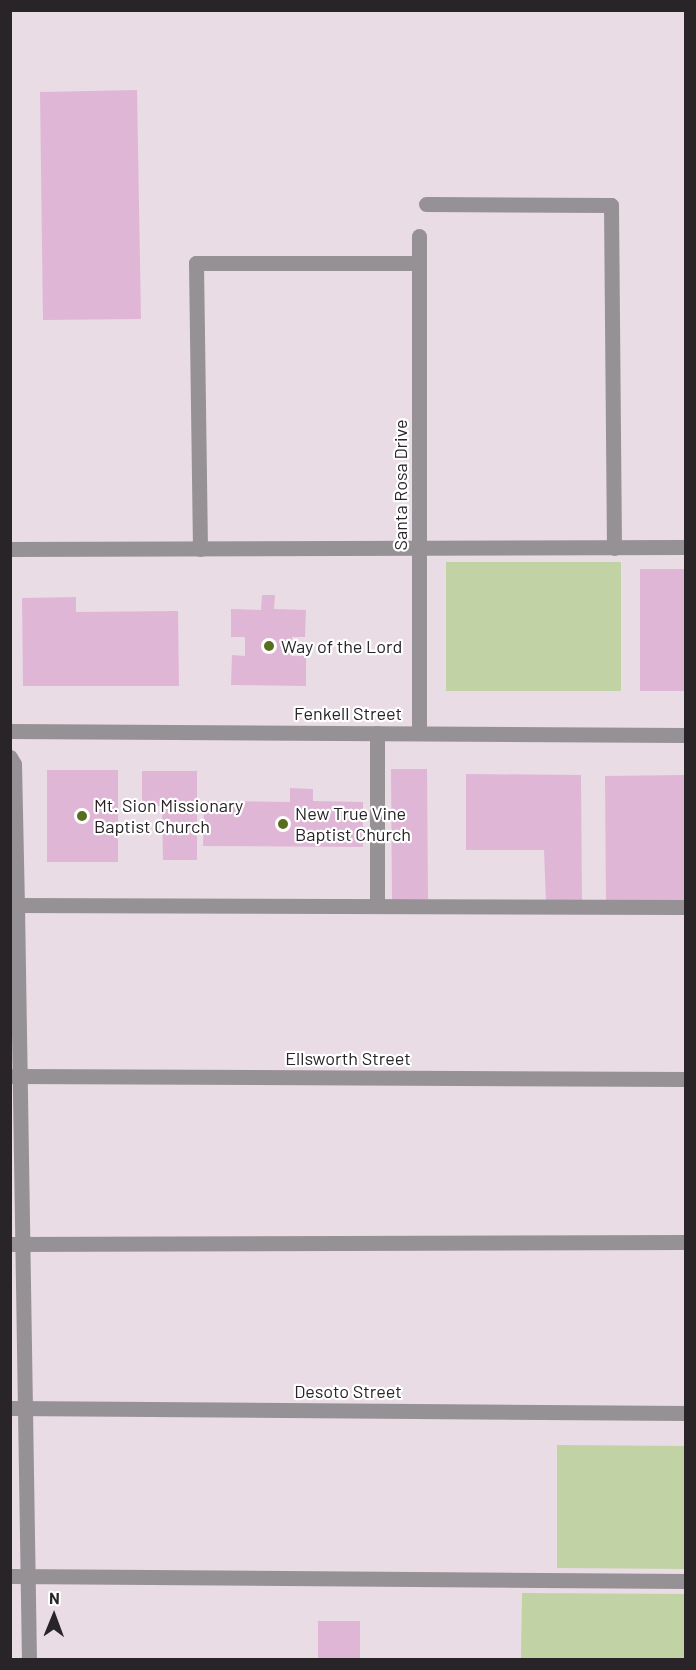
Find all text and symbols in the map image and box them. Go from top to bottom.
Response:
street label: Santa Rosa Drive [389,419,411,551]
place label: Way of the Lord [281,635,402,657]
marker: Way of the Lord [262,639,276,653]
street label: Fenkell Street [294,702,402,724]
place label: Mt. Sion Missionary Baptist Church [94,795,243,838]
place label: New True Vine Baptist Church [295,803,411,846]
marker: Mt. Sion Missionary Baptist Church [75,809,89,823]
marker: New True Vine Baptist Church [276,817,290,831]
street label: Ellsworth Street [285,1047,411,1069]
street label: Desoto Street [294,1380,402,1402]
north arrow [24,1586,84,1646]
text: N [49,1588,60,1607]

